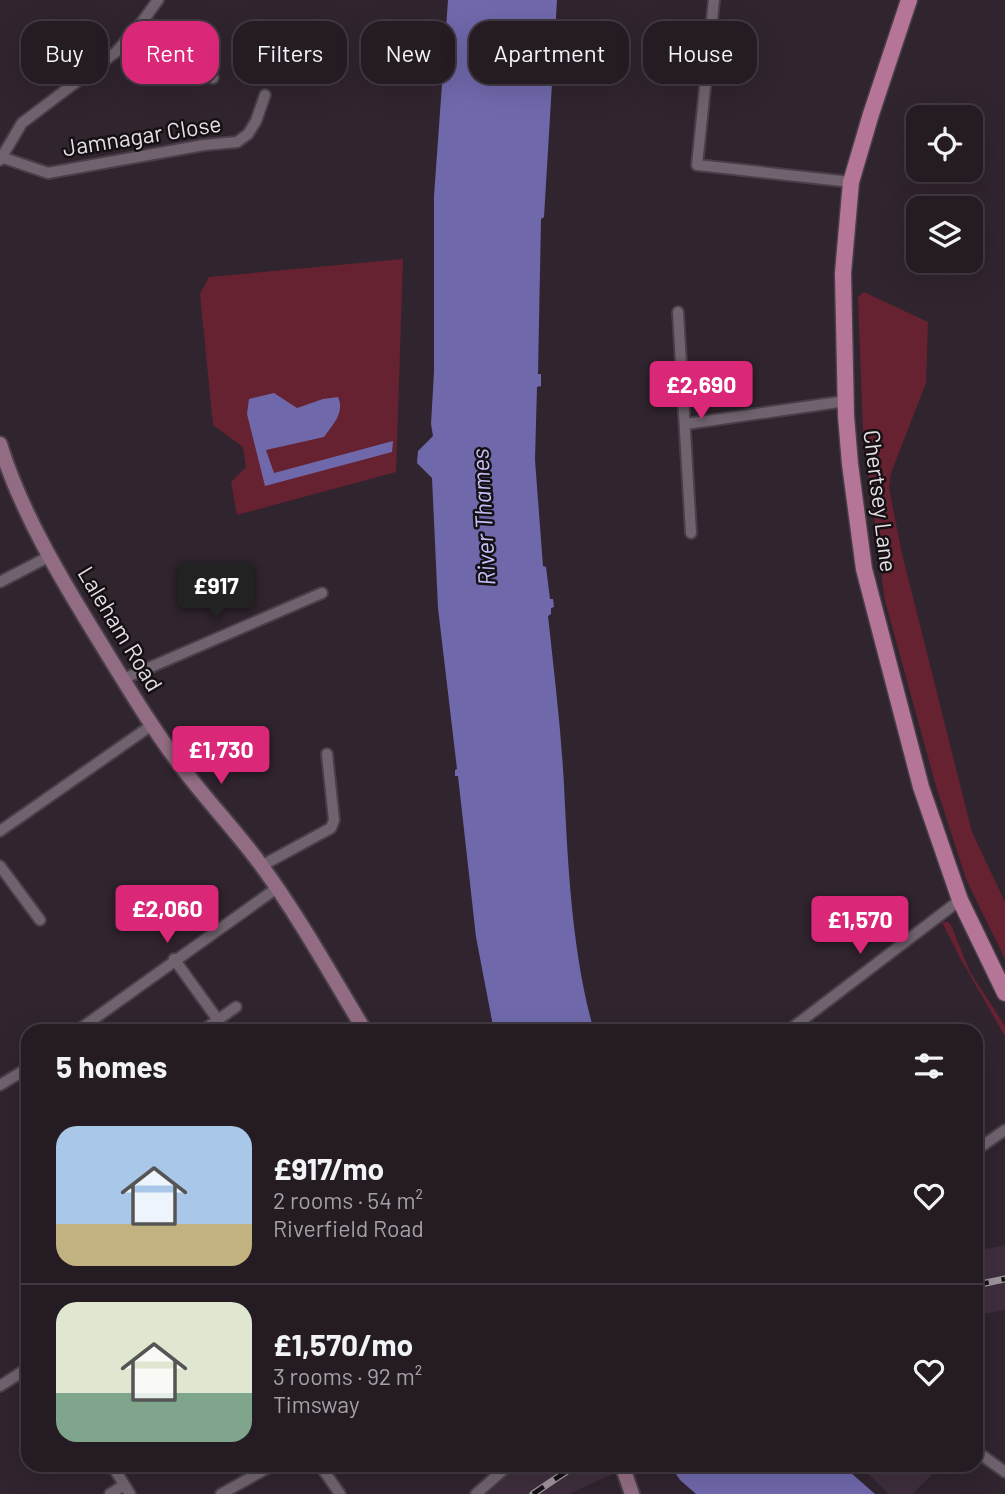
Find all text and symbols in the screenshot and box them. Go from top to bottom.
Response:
chip: Buy [21,21,108,84]
chip: Rent [122,21,219,84]
chip: Filters [233,21,347,84]
chip: New [361,21,455,84]
chip: Apartment [469,21,629,84]
chip: House [643,21,757,84]
map controls [906,105,983,273]
button: locate [906,105,983,182]
street label: Jamnagar Close [60,109,223,161]
button: layers [906,196,983,273]
pin: £2,690 [644,362,758,421]
text: £2,690 [666,370,736,398]
street label: Chertsey Lane [858,428,904,574]
water label: River Thames [464,448,501,586]
street label: Laleham Road [73,561,169,696]
pin: £917 [175,562,257,622]
text: £917 [193,571,239,599]
pin: £1,730 [164,726,278,786]
text: £1,730 [188,735,254,763]
pin: £2,060 [110,886,224,945]
text: £2,060 [131,894,203,922]
pin: £1,570 [803,897,917,956]
text: £1,570 [827,905,893,933]
icon: filters [910,1047,948,1085]
text: 5 homes [56,1048,167,1084]
text: £917/mo [273,1150,384,1186]
icon: home [112,1154,196,1238]
icon: heart [910,1177,948,1215]
text: 2 rooms · 54 m² [273,1186,423,1214]
text: Riverfield Road [273,1214,424,1242]
text: £1,570/mo [273,1326,413,1362]
icon: home [112,1330,196,1414]
icon: heart [910,1353,948,1391]
text: 3 rooms · 92 m² [273,1362,422,1390]
text: Timsway [273,1390,360,1418]

